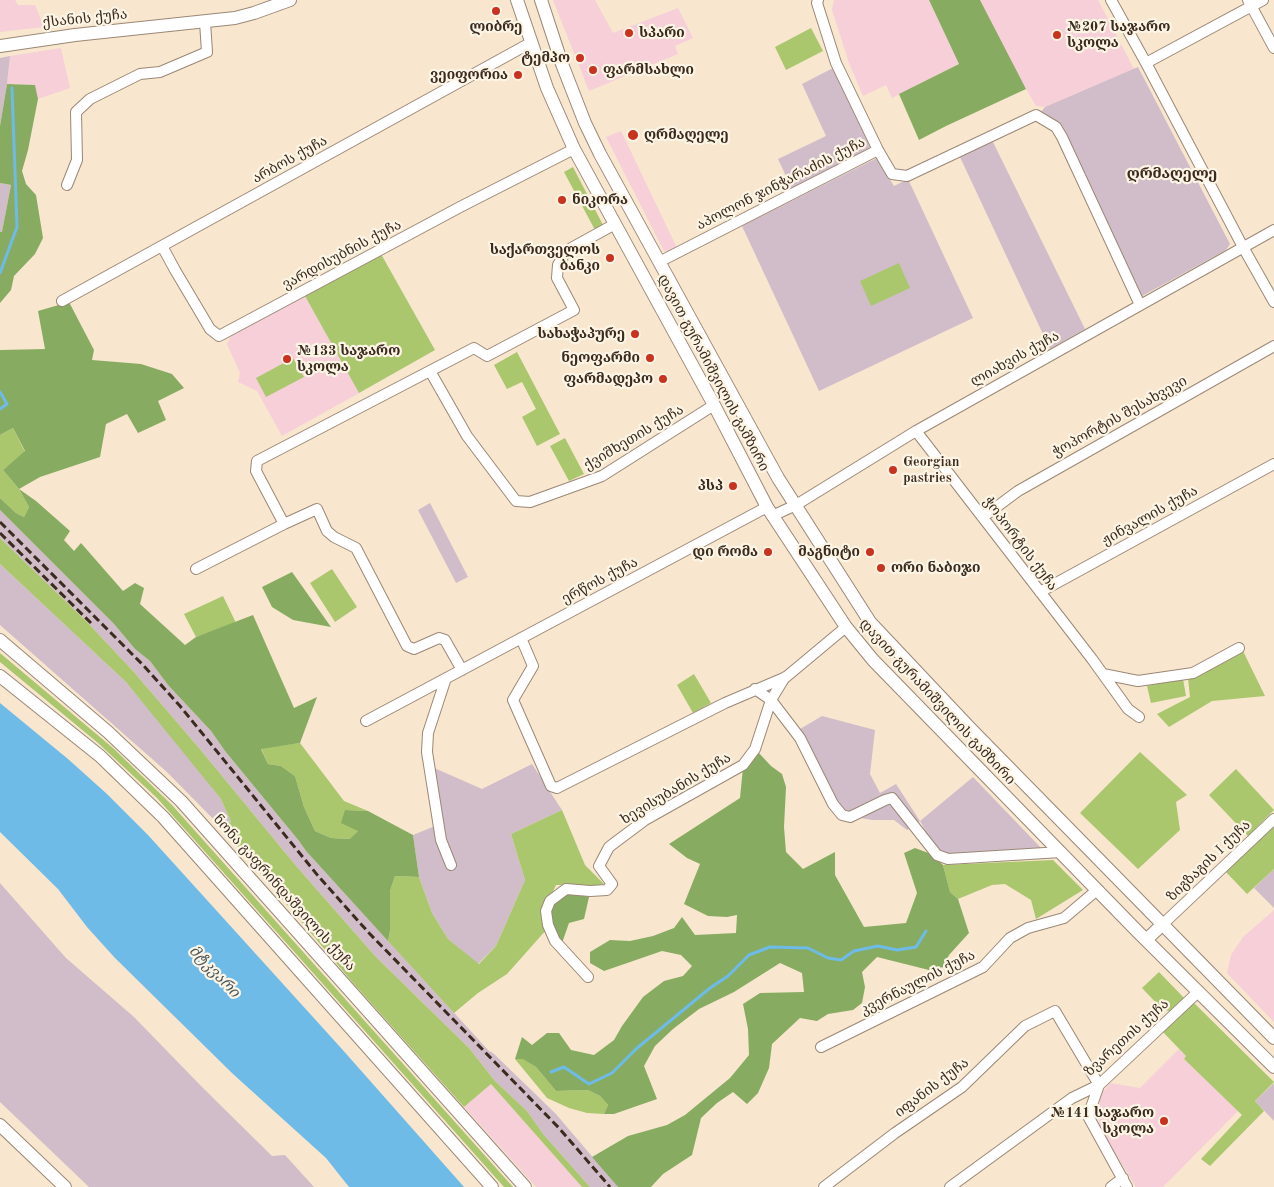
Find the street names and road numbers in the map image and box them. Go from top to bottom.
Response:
street label: ქსანის ქუჩა [42,6,128,32]
street label: არბოს ქუჩა [250,133,330,187]
street label: აპოლონ ჯინჭარაძის ქუჩა [694,134,868,234]
street label: ვარდისუბნის ქუჩა [280,217,404,293]
street label: დავით გურამიშვილის გამზირი [654,272,772,474]
street label: ლიახვის ქუჩა [968,328,1062,390]
street label: ჭოპორტის შესახვევი [1050,373,1190,461]
street label: ქვიშხეთის ქუჩა [581,402,687,474]
street label: ჟინვალის ქუჩა [1099,483,1201,549]
street label: ჭოპორტის ქუჩა [979,494,1061,594]
street label: ერწოს ქუჩა [559,554,641,608]
street label: დავით გურამიშვილის გამზირი [856,616,1018,788]
street label: ხევისუბანის ქუჩა [618,749,734,829]
street label: ნონა გაფრინდაშვილის ქუჩა [209,811,359,975]
street label: ზიგზაგის I ქუჩა [1164,817,1254,905]
street label: კვერნაულის ქუჩა [858,947,978,1019]
street label: ზვარეთის ქუჩა [1081,996,1173,1080]
street label: იფანის ქუჩა [892,1055,972,1121]

